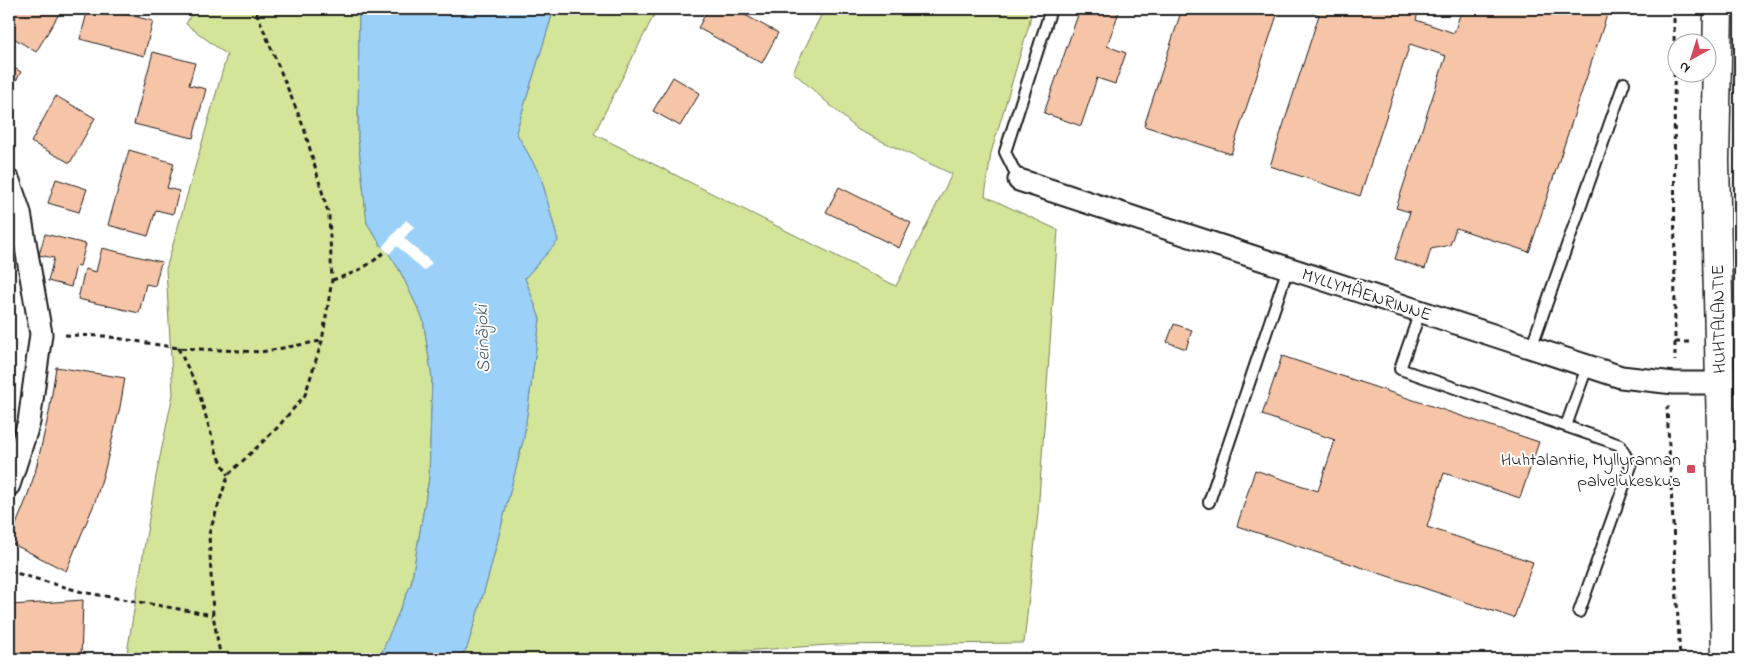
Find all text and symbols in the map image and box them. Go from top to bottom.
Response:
north arrow [1666,32,1716,82]
text: N [1674,56,1695,78]
street label: MYLLYMÄENRINNE [1298,263,1435,329]
street label: HUHTALANTIE [1706,264,1734,374]
water label: Seinäjoki [469,303,498,373]
place label: Huhtalantie, Myllyrannan palvelukeskus [1501,448,1681,495]
marker: Huhtalantie, Myllyrannan palvelukeskus [1685,463,1697,475]

